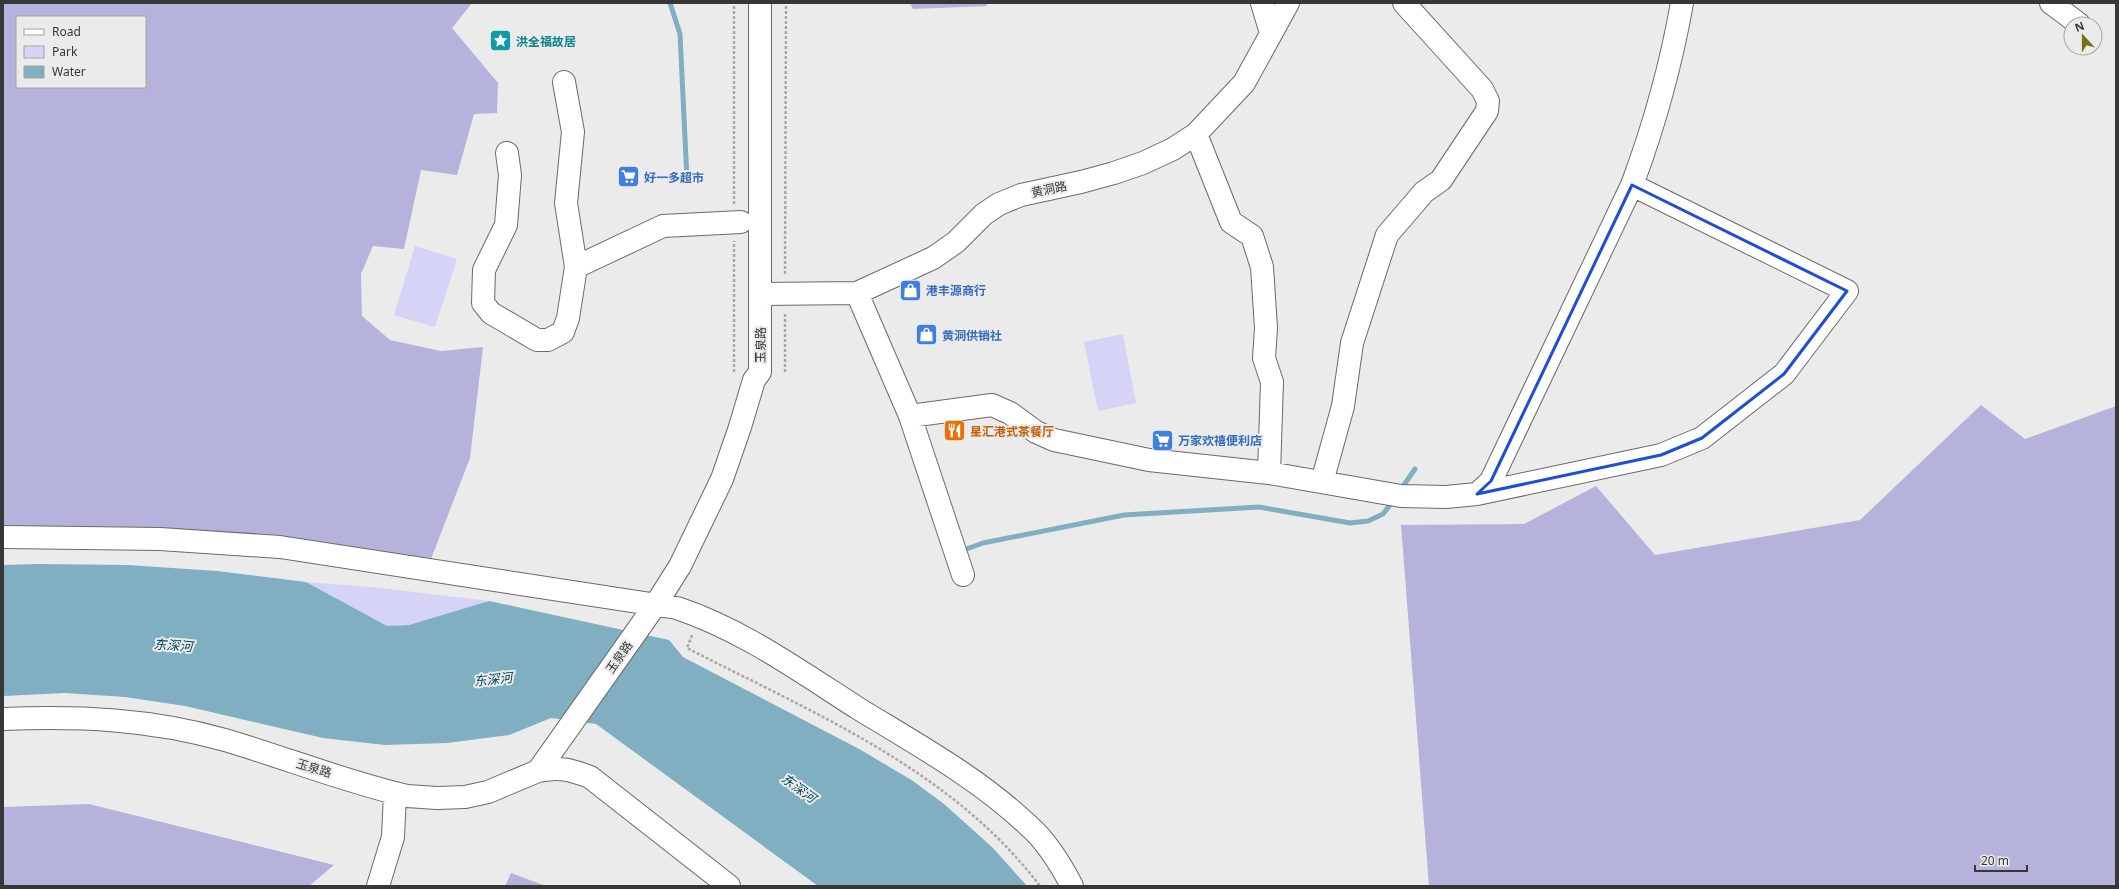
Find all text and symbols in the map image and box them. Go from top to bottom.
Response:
legend [16,16,146,88]
north arrow [2063,16,2103,56]
text: N [2072,18,2086,35]
text: Road [52,23,81,40]
place icon: 洪全福故居 [488,28,514,54]
place label: 洪全福故居 [516,33,576,50]
text: Park [52,43,78,60]
text: Water [52,63,86,80]
supermarket icon: 好一多超市 [616,164,642,190]
place label: 好一多超市 [644,169,704,186]
street label: 黄洞路 [1030,177,1068,201]
shop icon: 港丰源商行 [897,277,923,303]
place label: 港丰源商行 [926,282,986,299]
shop icon: 黄洞供销社 [913,322,939,348]
street label: 玉泉路 [752,327,769,363]
place label: 黄洞供销社 [942,327,1002,344]
restaurant icon: 星汇港式茶餐厅 [942,418,968,444]
place label: 星汇港式茶餐厅 [970,423,1054,440]
supermarket icon: 万家欢禧便利店 [1149,427,1175,453]
place label: 万家欢禧便利店 [1178,432,1262,449]
water label: 东深河 [153,635,196,656]
street label: 玉泉路 [602,637,636,677]
water label: 东深河 [473,668,516,690]
street label: 玉泉路 [294,755,334,781]
water label: 东深河 [778,769,822,809]
scale bar [1975,847,2027,873]
text: 20 m [1981,852,2009,869]

